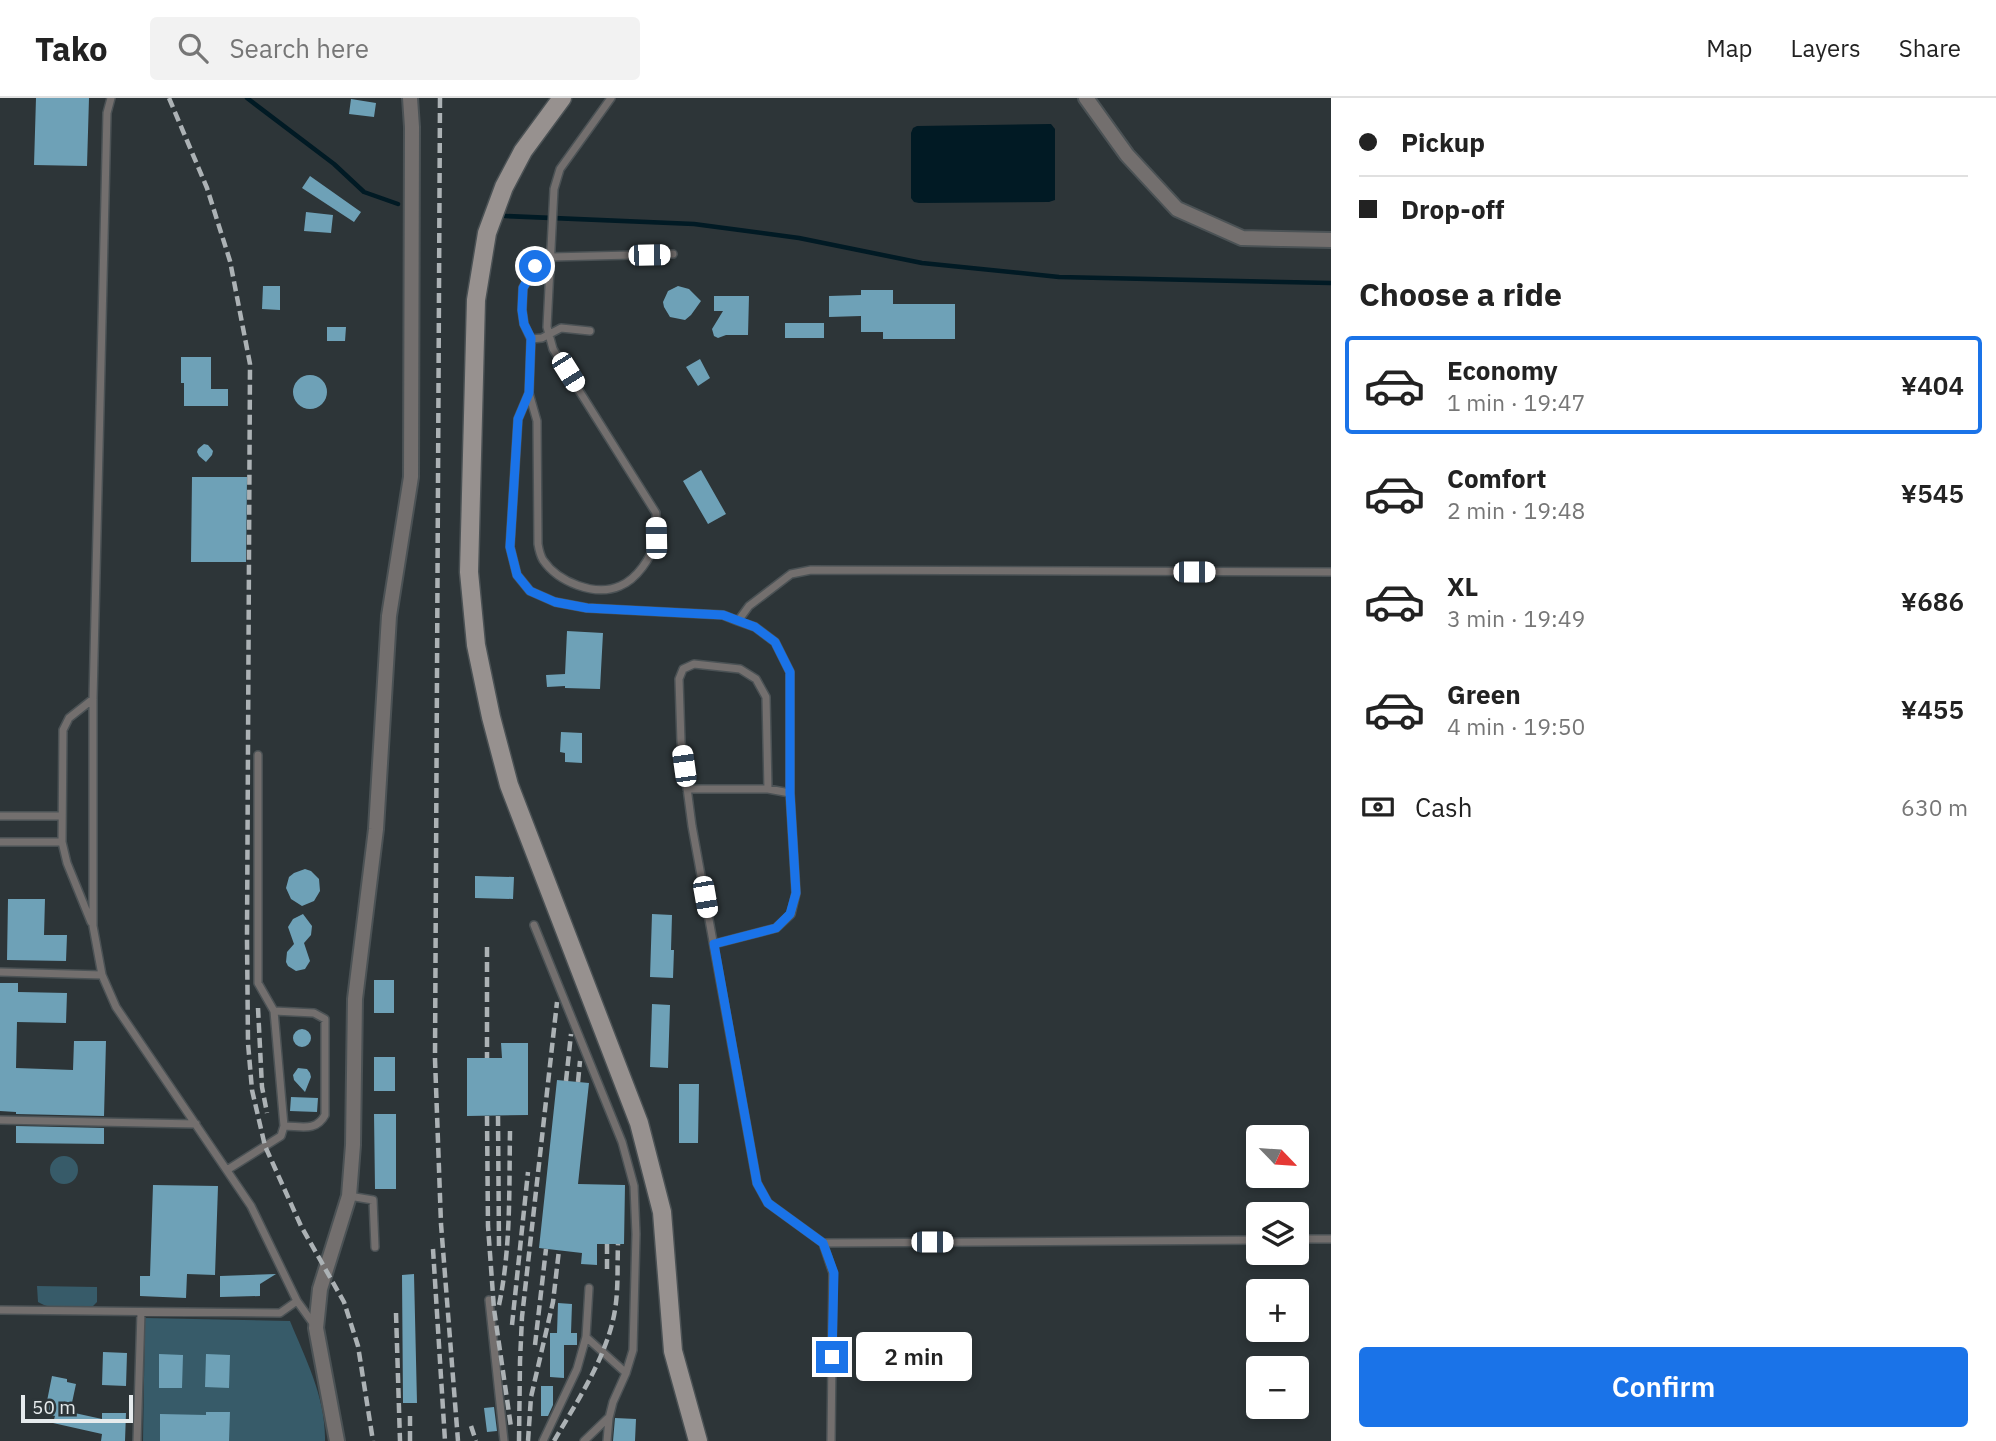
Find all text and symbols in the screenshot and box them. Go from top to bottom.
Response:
search box [150,17,640,80]
text: Tako [35,27,108,70]
icon: search [174,29,212,67]
text: Search here [230,31,369,65]
text: Map [1706,32,1753,64]
text: Layers [1791,32,1861,64]
text: Share [1899,32,1961,64]
text: Pickup [1401,125,1485,159]
text: Drop-off [1401,192,1504,226]
car [628,244,671,266]
route start [519,250,551,282]
text: Choose a ride [1359,273,1562,315]
car [548,349,589,395]
text: Economy [1447,353,1558,387]
icon: car [1363,354,1426,417]
text: ¥404 [1901,368,1964,402]
text: 1 min · 19:47 [1447,387,1585,417]
text: Comfort [1447,461,1546,495]
icon: car [1363,462,1426,525]
text: ¥545 [1901,476,1964,510]
text: 2 min · 19:48 [1447,495,1585,525]
car [646,517,667,559]
car [1174,562,1216,583]
text: XL [1447,569,1478,603]
icon: car [1363,570,1426,633]
text: ¥686 [1901,584,1964,618]
text: 3 min · 19:49 [1447,603,1585,633]
text: Green [1447,677,1521,711]
icon: car [1363,678,1426,741]
text: ¥455 [1901,692,1964,726]
text: 4 min · 19:50 [1447,711,1585,741]
car [671,744,698,788]
icon: cash [1359,788,1397,826]
text: Cash [1415,790,1472,824]
text: 630 m [1901,792,1968,822]
car [692,874,719,920]
north arrow [1246,1125,1309,1188]
map controls [1246,1125,1309,1419]
button: layers [1246,1202,1309,1265]
car [912,1232,954,1253]
button: + [1246,1279,1309,1342]
callout: 2 min [856,1332,972,1382]
route end [816,1341,848,1373]
text: 2 min [884,1341,944,1371]
button: Confirm [1359,1347,1968,1427]
button: − [1246,1356,1309,1419]
scale bar [21,1392,133,1424]
text: 50 m [32,1395,76,1419]

